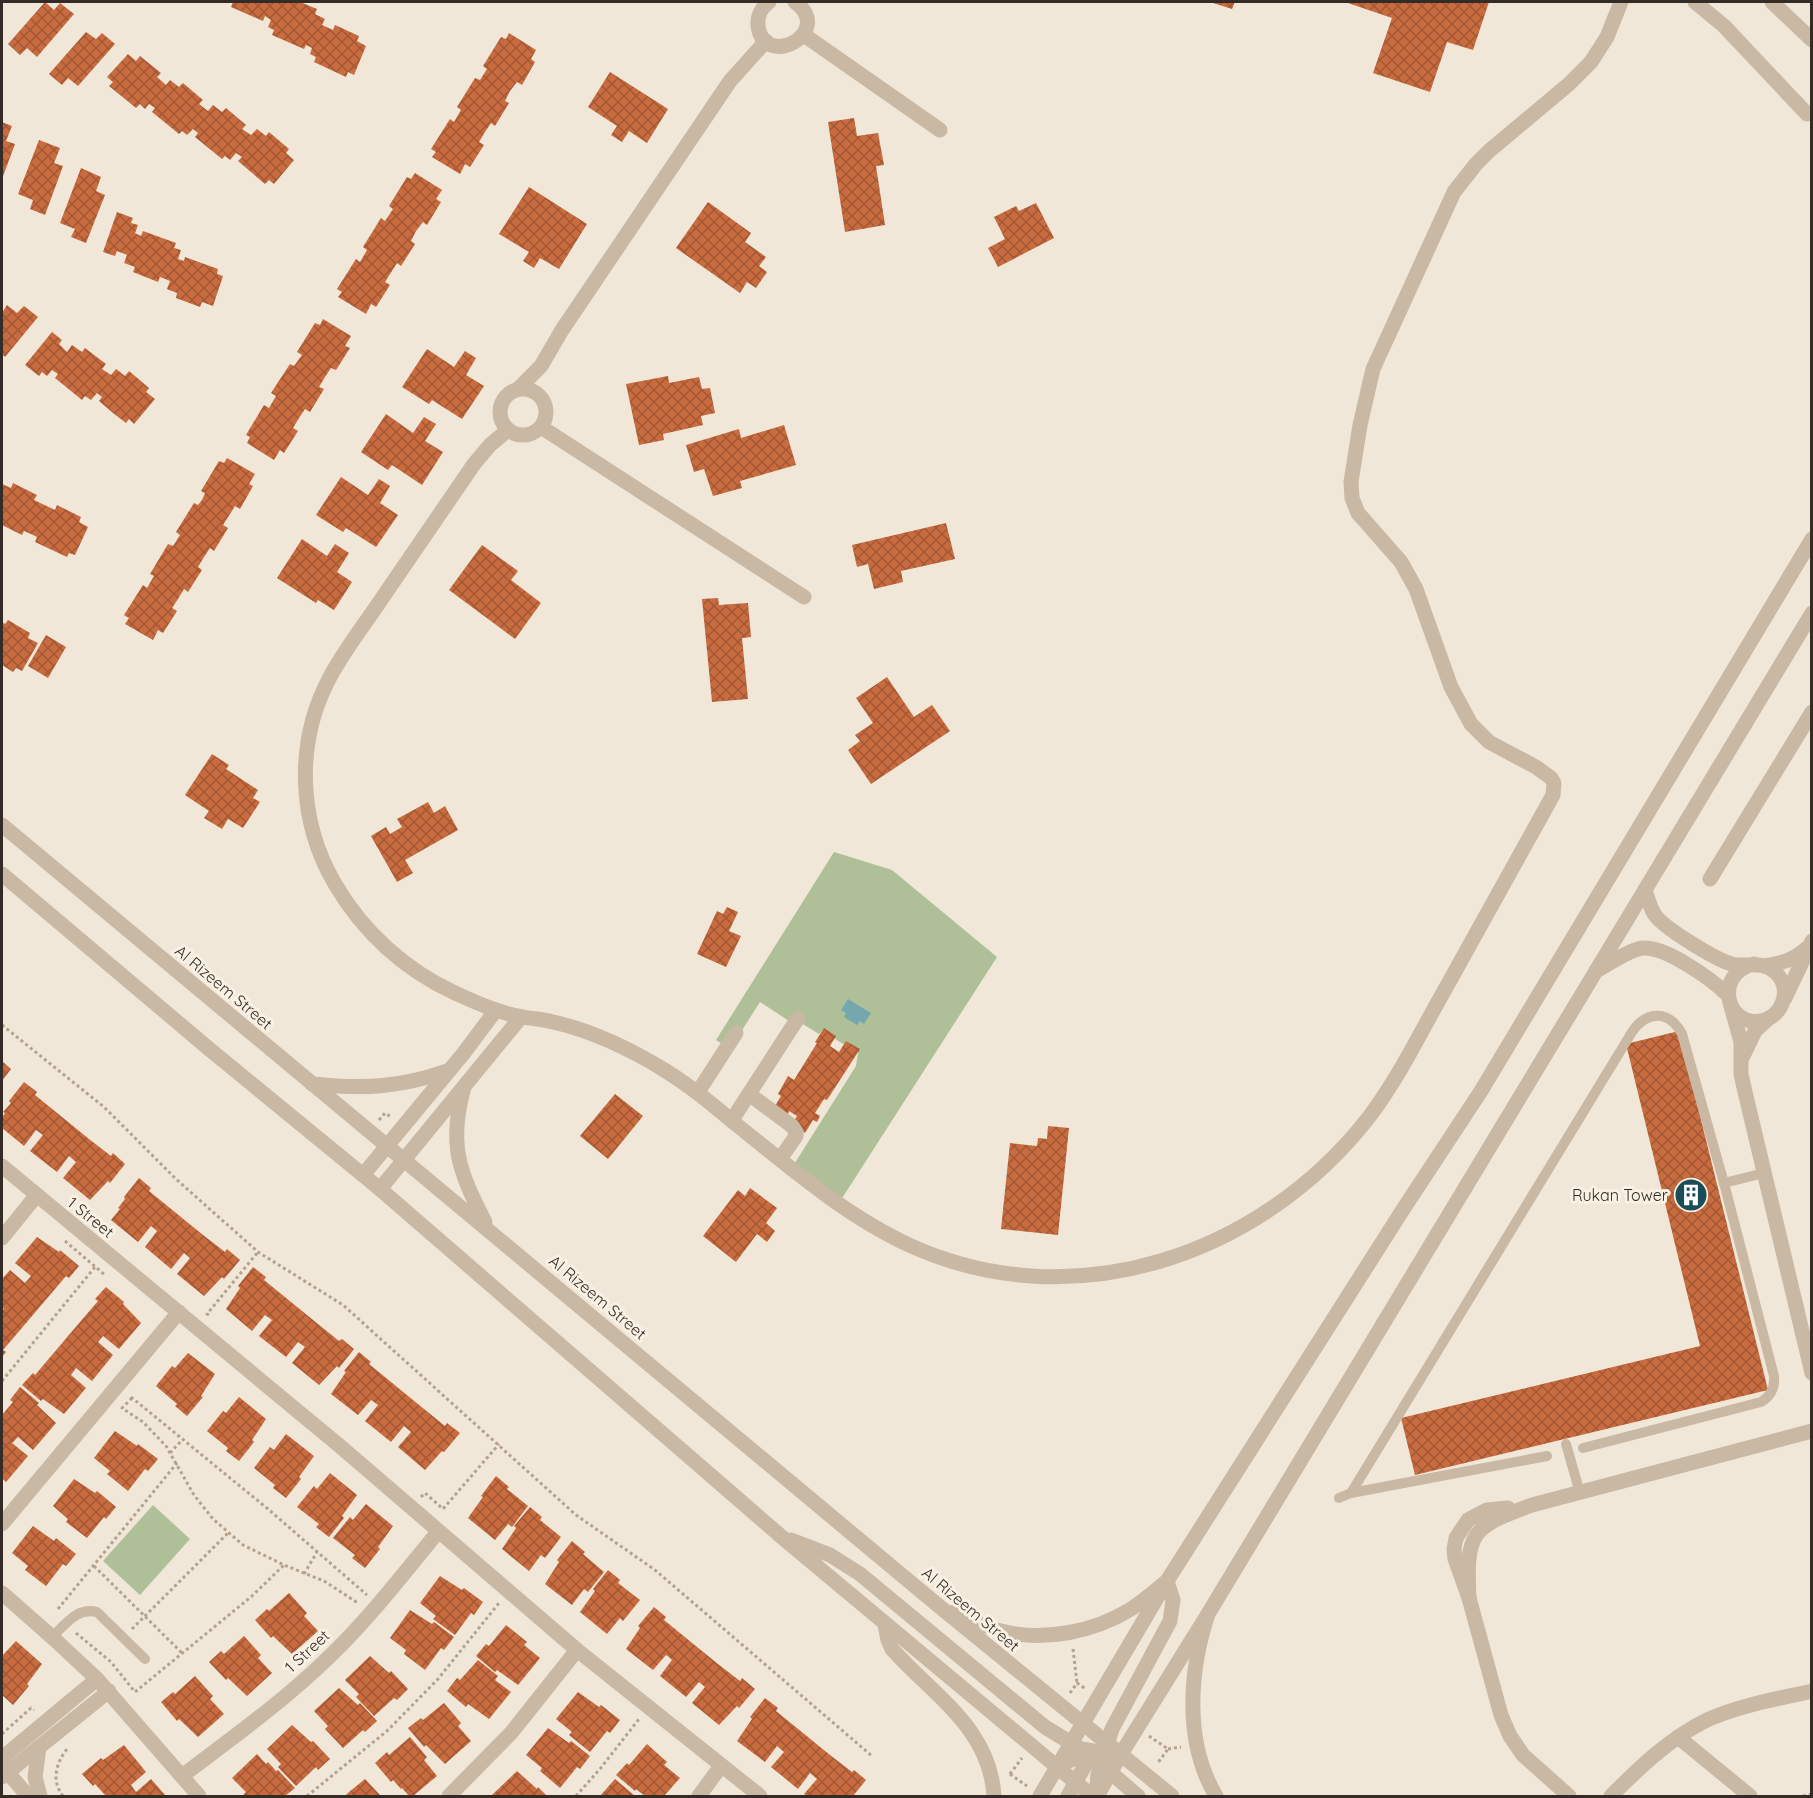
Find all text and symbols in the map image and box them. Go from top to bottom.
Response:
street label: Al Rizeem Street [171,941,277,1033]
building icon: Rukan Tower [1673,1177,1709,1213]
place label: Rukan Tower [1572,1185,1668,1205]
street label: 1 Street [64,1192,118,1242]
street label: Al Rizeem Street [545,1251,651,1343]
street label: Al Rizeem Street [918,1563,1024,1655]
street label: 1 Street [280,1625,334,1677]

